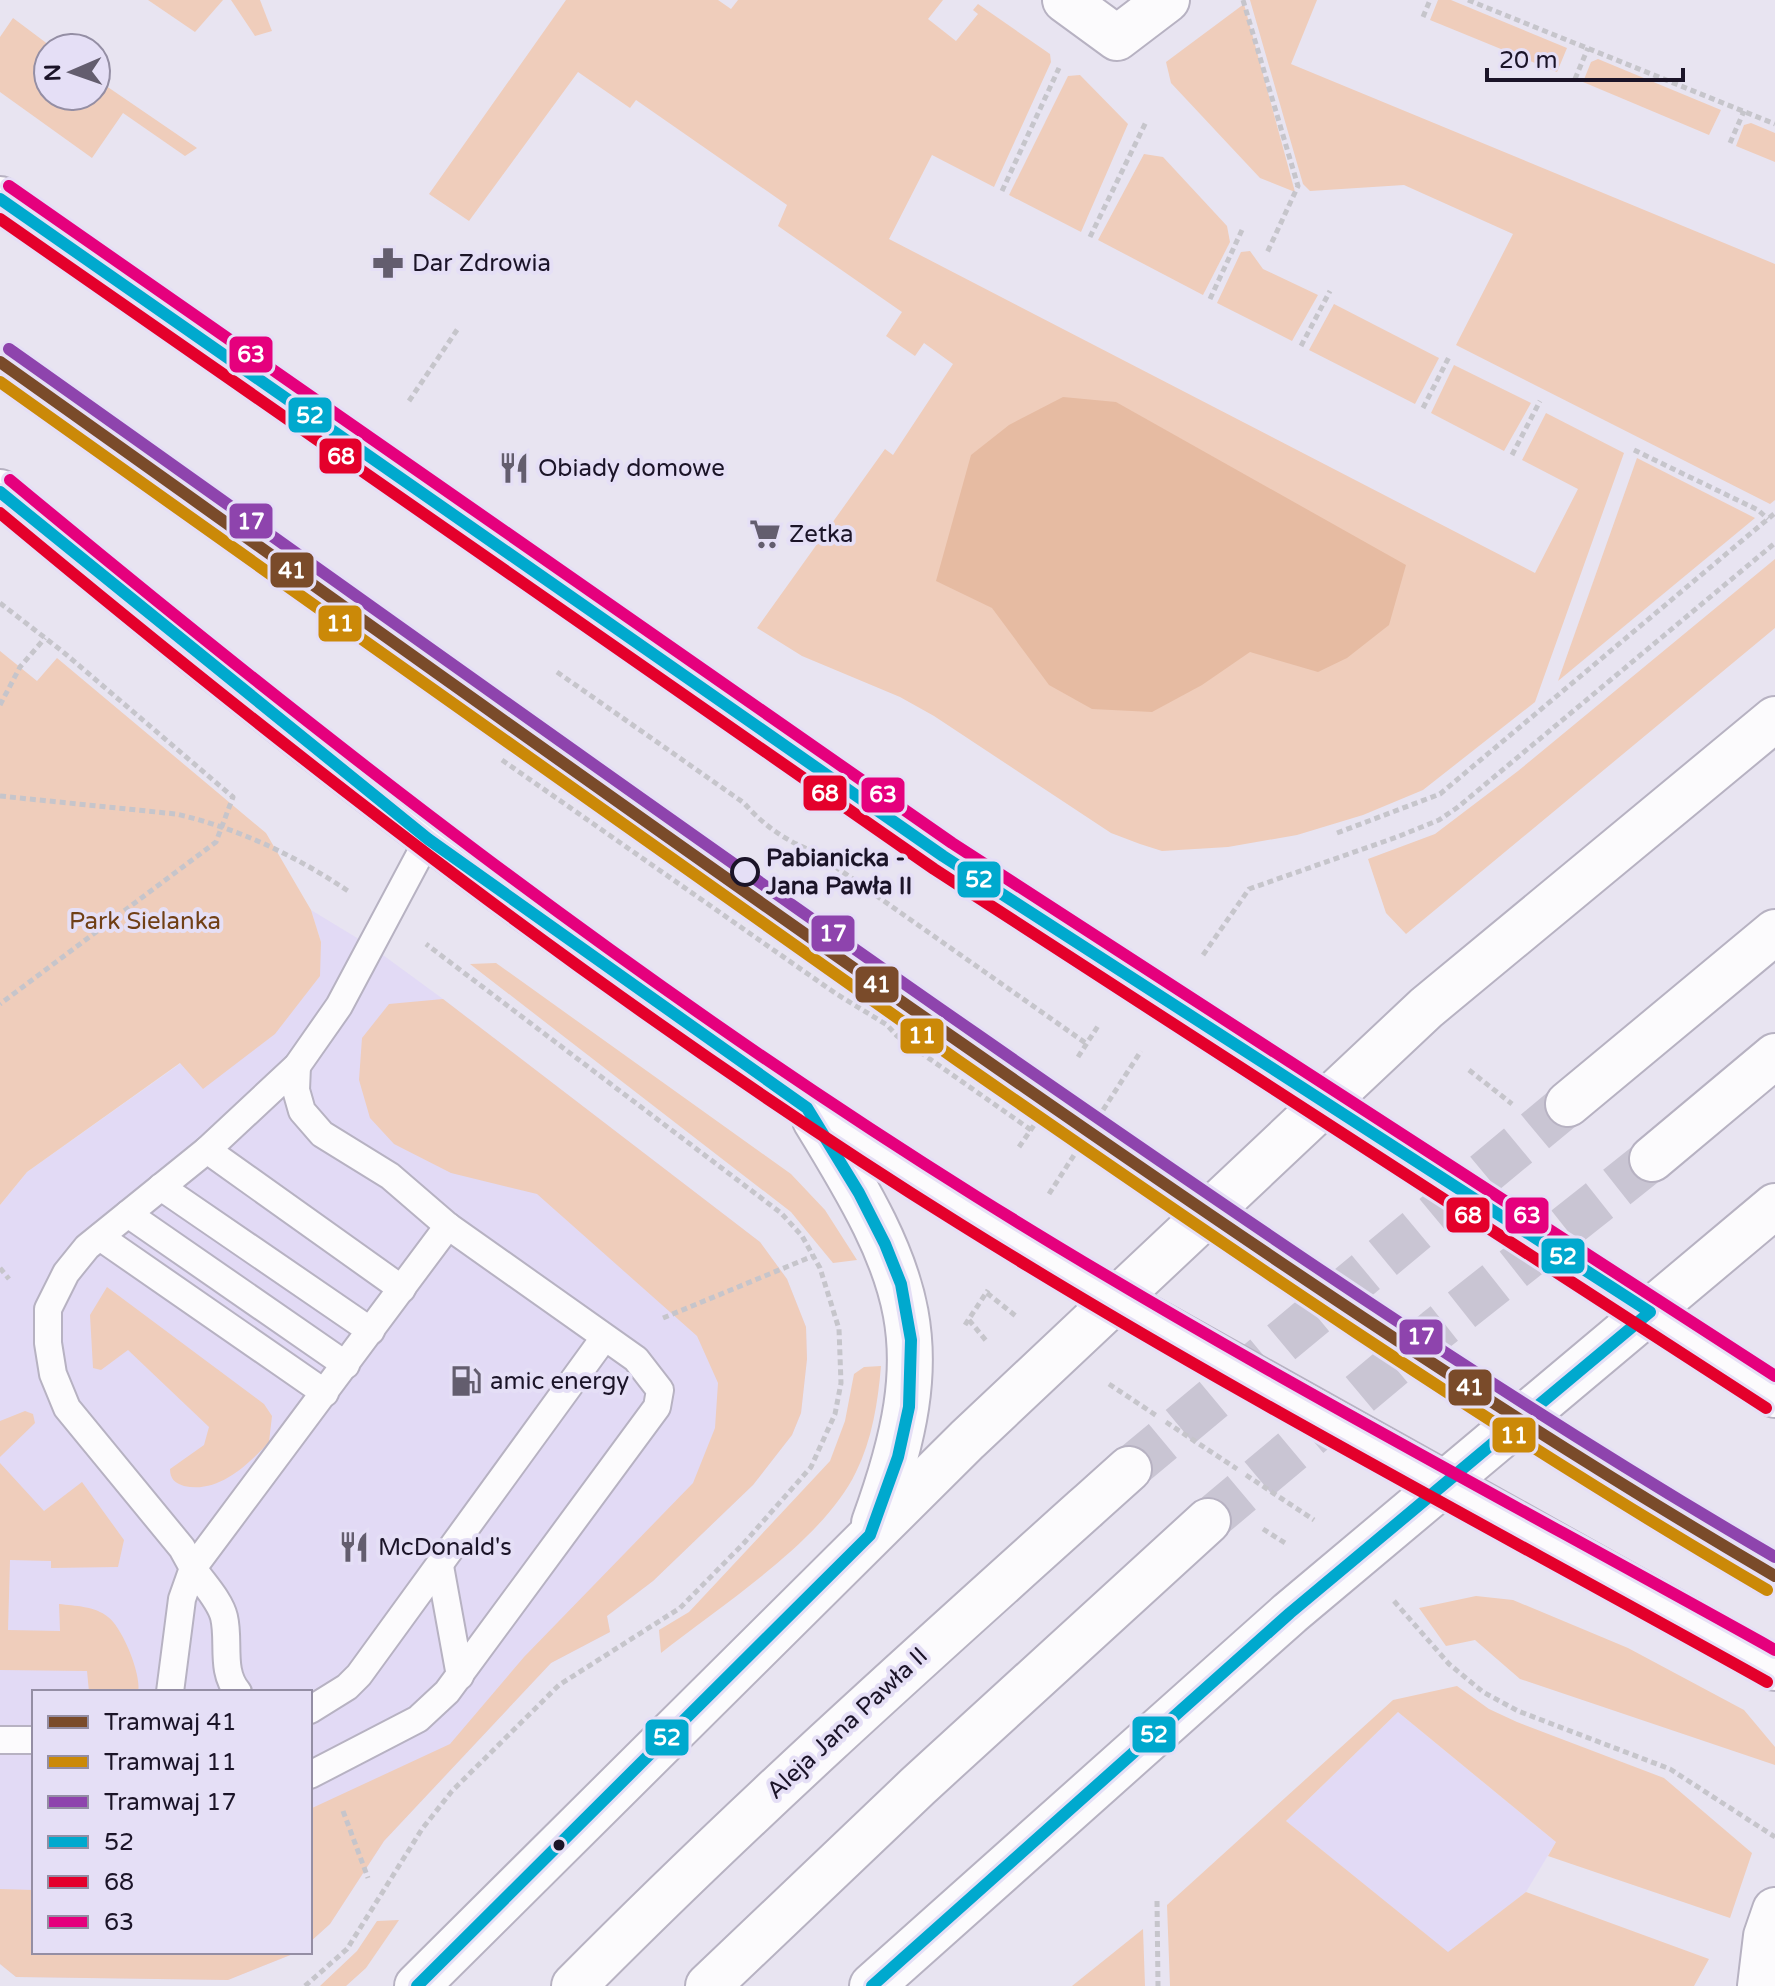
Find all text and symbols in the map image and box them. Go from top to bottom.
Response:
north arrow [32,32,112,112]
scale bar [1487,32,1683,82]
text: 20 m [1499,46,1557,75]
text: N [40,63,66,82]
pharmacy icon: Dar Zdrowia [371,246,405,280]
place label: Dar Zdrowia [412,249,551,278]
line badge: 63 [228,335,274,374]
text: 63 [237,342,265,368]
line badge: 52 [287,396,333,434]
text: 52 [296,403,324,429]
line badge: 68 [318,437,363,475]
text: 68 [327,444,355,470]
restaurant icon: Obiady domowe [497,451,531,485]
place label: Obiady domowe [538,454,725,483]
line badge: 17 [228,502,274,540]
text: 17 [237,509,265,535]
supermarket icon: Zetka [748,517,782,551]
place label: Zetka [789,520,853,549]
line badge: 41 [269,551,315,589]
text: 41 [278,558,306,584]
line badge: 11 [317,604,363,643]
text: 11 [326,611,354,637]
line badge: 68 [802,774,848,812]
line badge: 63 [860,776,906,814]
text: 68 [811,781,839,807]
text: 63 [869,782,897,808]
place label: Pabianicka - Jana Pawła II [765,844,912,901]
marker: Pabianicka - Jana Pawła II [731,858,759,886]
line badge: 52 [956,860,1002,899]
text: 52 [965,867,993,893]
park label: Park Sielanka [69,907,221,936]
line badge: 17 [810,914,856,953]
text: 17 [819,921,847,947]
line badge: 41 [854,965,900,1004]
text: 41 [863,972,891,998]
line badge: 11 [899,1017,945,1055]
text: 11 [908,1023,936,1049]
line badge: 68 [1445,1196,1491,1234]
line badge: 63 [1504,1196,1550,1235]
text: 68 [1454,1203,1482,1229]
text: 63 [1513,1203,1541,1229]
line badge: 52 [1540,1237,1586,1275]
text: 52 [1549,1244,1577,1270]
line badge: 17 [1398,1318,1444,1356]
text: 17 [1407,1324,1435,1350]
fuel station icon: amic energy [449,1364,483,1398]
place label: amic energy [490,1367,629,1396]
line badge: 41 [1447,1368,1493,1407]
text: 41 [1456,1375,1484,1401]
line badge: 11 [1491,1416,1537,1454]
text: 11 [1500,1423,1528,1449]
restaurant icon: McDonald's [337,1530,371,1564]
place label: McDonald's [378,1533,512,1562]
street label: Aleja Jana Pawła II [761,1641,934,1805]
legend [32,1690,312,1954]
text: Tramwaj 41 [104,1708,237,1737]
line badge: 52 [1131,1715,1177,1754]
line badge: 52 [644,1718,690,1757]
text: 52 [1140,1722,1168,1748]
text: 52 [653,1725,681,1751]
text: Tramwaj 11 [104,1748,237,1777]
text: Tramwaj 17 [104,1788,237,1817]
text: 52 [104,1828,134,1857]
unlabelled marker [551,1837,567,1853]
text: 68 [104,1868,134,1897]
text: 63 [104,1908,134,1937]

